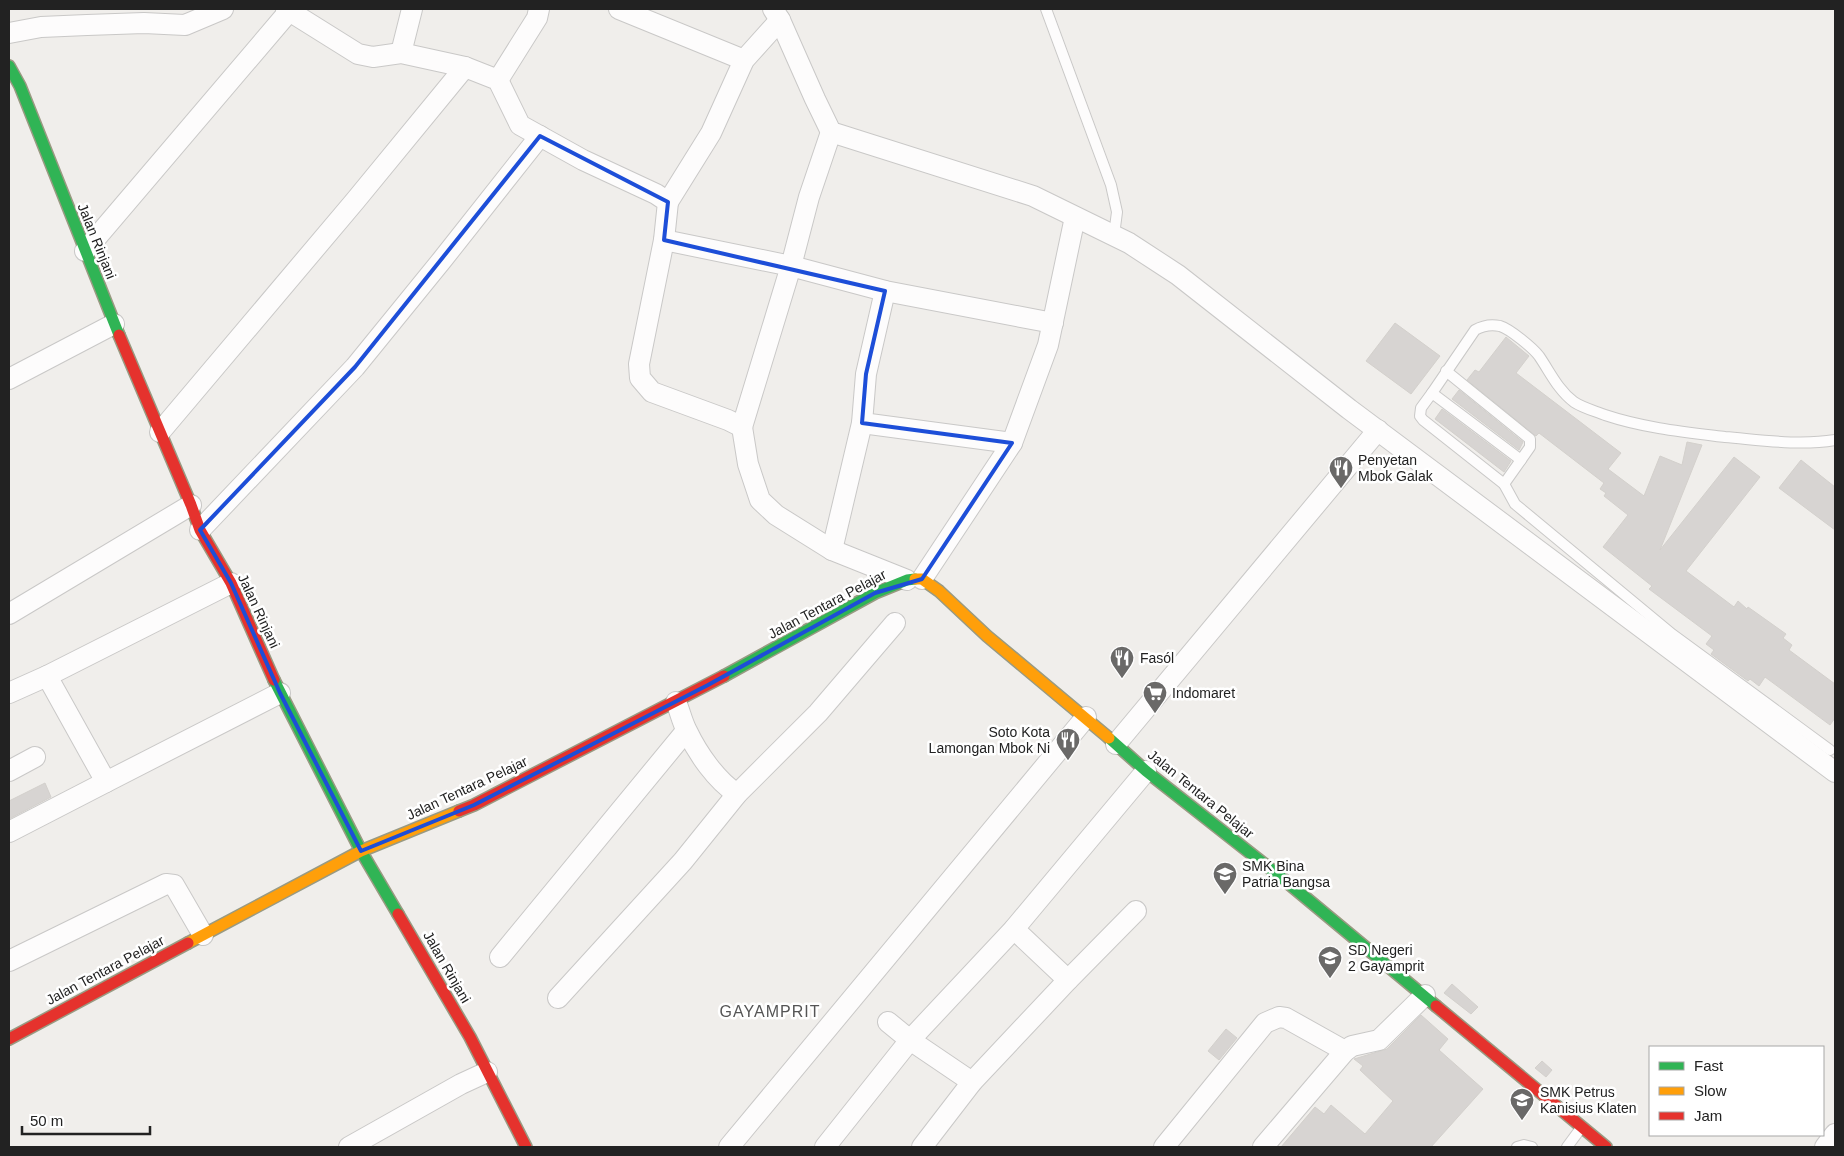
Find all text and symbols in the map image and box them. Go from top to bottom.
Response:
street label: Jalan Rinjani [75,201,119,281]
place label: Penyetan Mbok Galak [1358,452,1434,484]
restaurant icon: Penyetan Mbok Galak [1328,455,1354,489]
street label: Jalan Tentara Pelajar [765,566,889,642]
street label: Jalan Rinjani [235,571,283,651]
restaurant icon: Fasól [1109,645,1135,679]
place label: Fasól [1140,650,1174,666]
supermarket icon: Indomaret [1142,680,1168,714]
place label: Indomaret [1172,685,1235,701]
place label: Soto Kota Lamongan Mbok Ni [929,724,1050,756]
restaurant icon: Soto Kota Lamongan Mbok Ni [1055,727,1081,761]
street label: Jalan Tentara Pelajar [1145,746,1257,842]
street label: Jalan Tentara Pelajar [404,753,530,823]
place label: SMK Bina Patria Bangsa [1242,858,1330,890]
school or university icon: SMK Bina Patria Bangsa [1212,861,1238,895]
street label: Jalan Rinjani [420,928,474,1006]
street label: Jalan Tentara Pelajar [43,932,167,1008]
place label: SD Negeri 2 Gayamprit [1348,942,1424,974]
school or university icon: SD Negeri 2 Gayamprit [1317,945,1343,979]
district label: GAYAMPRIT [720,1003,820,1020]
legend [1649,1046,1824,1136]
text: Fast [1694,1057,1724,1074]
text: Slow [1694,1082,1727,1099]
place label: SMK Petrus Kanisius Klaten [1540,1084,1637,1116]
school or university icon: SMK Petrus Kanisius Klaten [1509,1087,1535,1121]
scale bar [22,1104,150,1136]
text: Jam [1694,1107,1722,1124]
text: 50 m [30,1112,63,1129]

